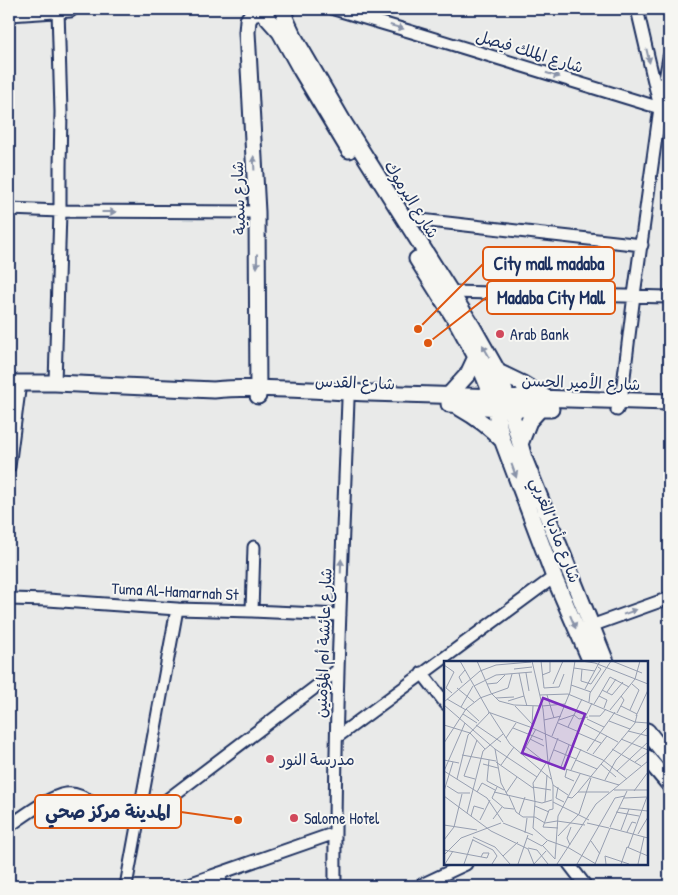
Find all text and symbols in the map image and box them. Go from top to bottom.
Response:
one-way arrow [390,24,405,32]
street label: شارع الملك فيصل [473,24,586,79]
one-way arrow [644,49,652,64]
one-way arrow [545,71,560,79]
one-way arrow [250,155,258,171]
street label: شارع اليرموك [379,156,445,243]
street label: شارع سمية [226,161,251,235]
one-way arrow [101,208,117,216]
callout: City mall madaba [483,247,614,280]
text: City mall madaba [494,251,605,277]
one-way arrow [253,253,261,269]
callout: Madaba City Mall [487,281,615,314]
text: Madaba City Mall [497,285,606,311]
place label: Arab Bank [510,323,569,345]
marker: Arab Bank [494,328,506,340]
one-way arrow [482,344,491,357]
street label: شارع الأمير الحسن [521,369,641,396]
street label: شارع القدس [315,370,395,395]
one-way arrow [510,464,518,479]
street label: شارع مأدبا الغربي [522,474,586,587]
one-way arrow [338,558,346,574]
street label: شارع عائشة أم المؤمنين [309,567,339,719]
street label: Tuma Al-Hamarnah St [111,577,240,605]
one-way arrow [623,608,638,616]
one-way arrow [570,615,578,629]
inset map [444,661,648,865]
place label: مدرسة النور [278,748,355,770]
marker: مدرسة النور [264,753,276,765]
callout: المدينة مركز صحي [35,795,181,828]
text: المدينة مركز صحي [45,799,171,828]
place label: Salome Hotel [304,807,380,829]
marker: Salome Hotel [288,812,300,824]

